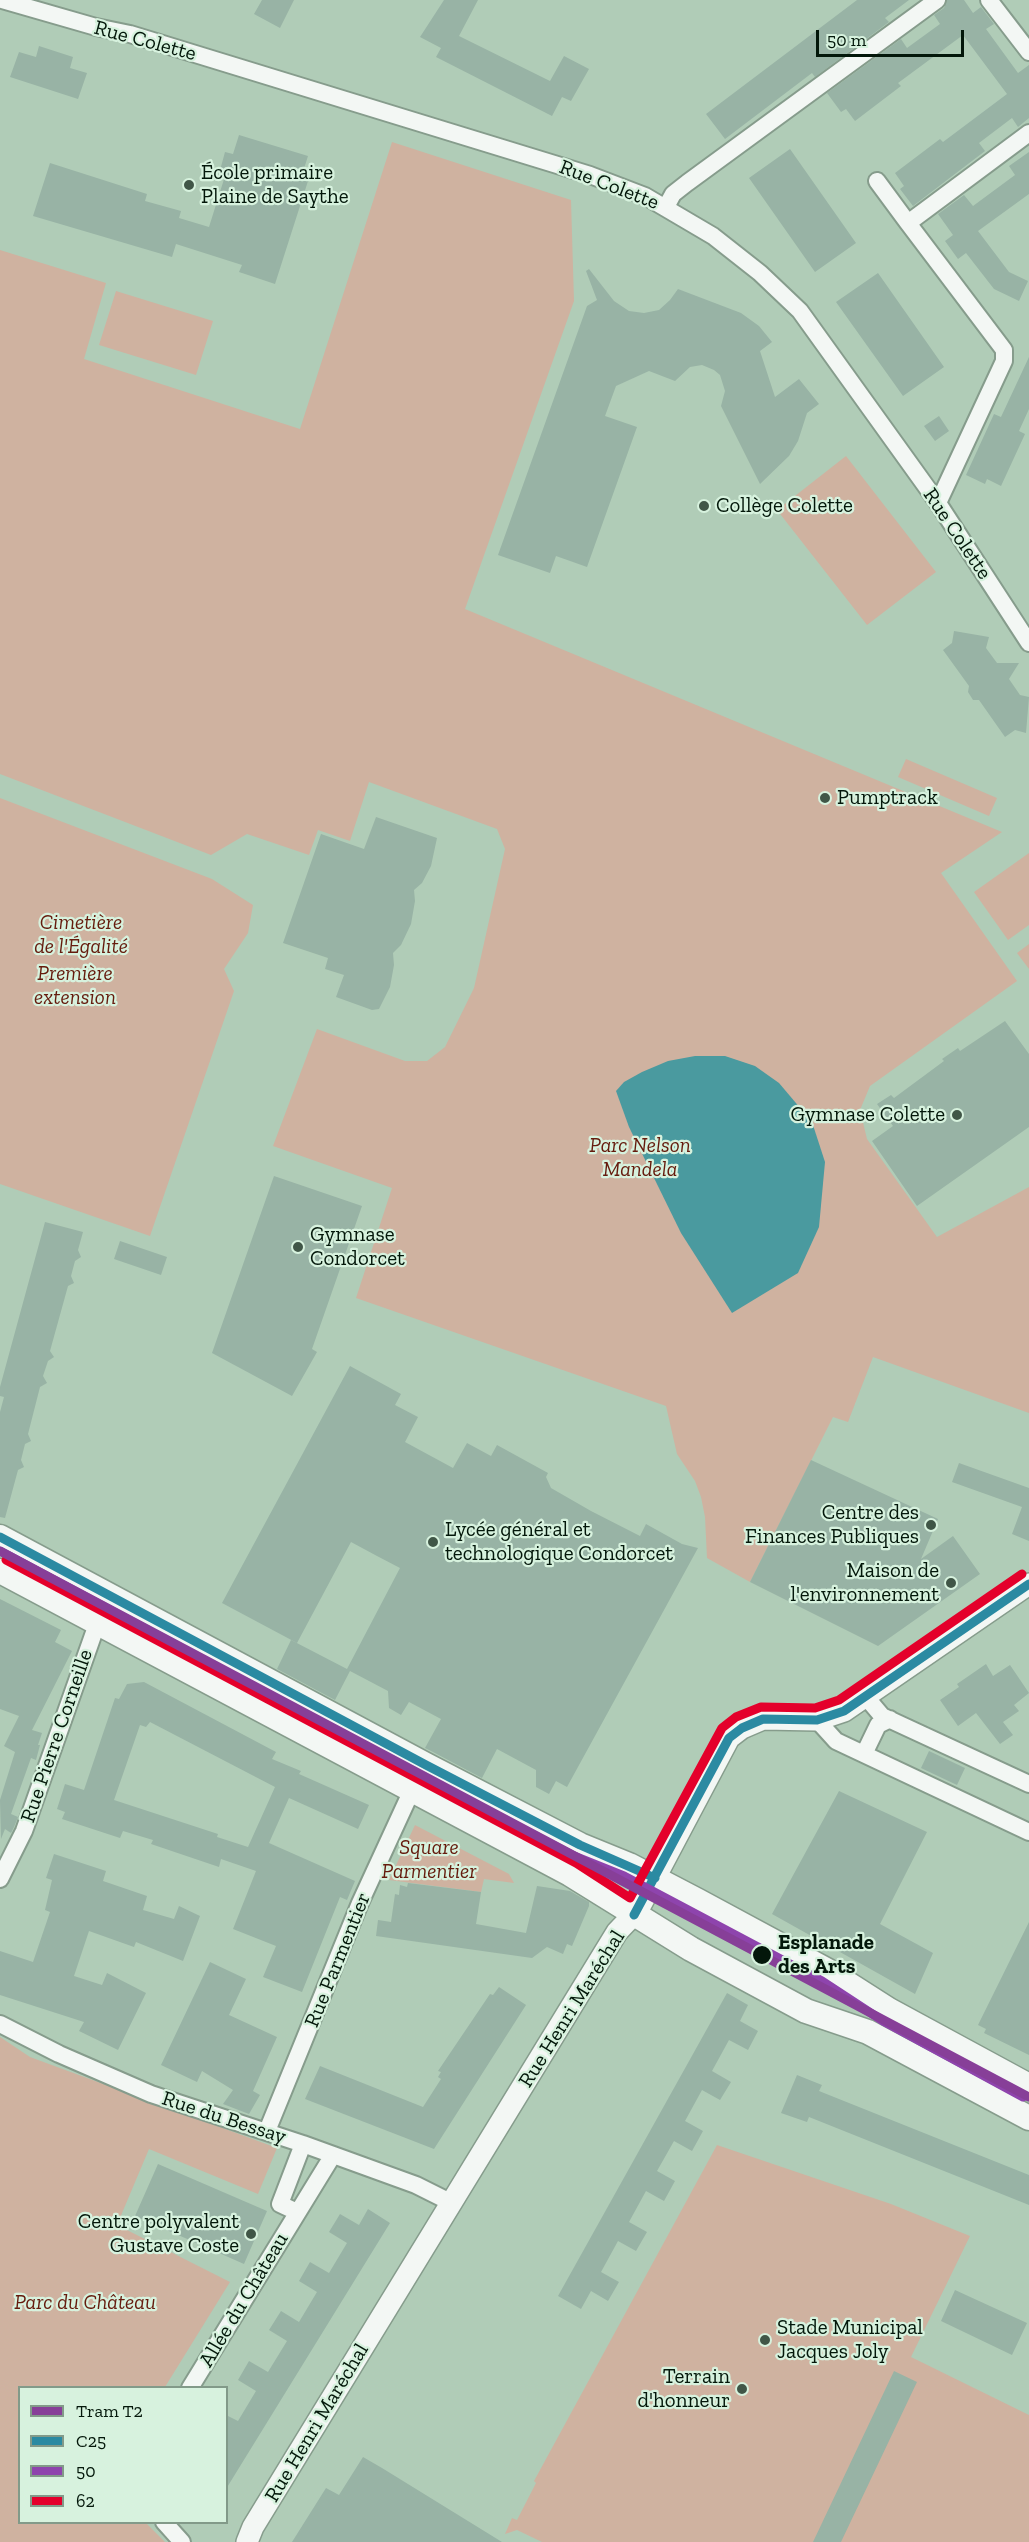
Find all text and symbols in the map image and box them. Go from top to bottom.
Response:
street label: Rue Colette [91,15,199,67]
scale bar [819,18,968,56]
text: 50 m [827,29,866,51]
street label: Rue Colette [556,154,662,216]
place label: École primaire Plaine de Saythe [201,160,349,210]
marker: École primaire Plaine de Saythe [182,178,196,192]
street label: Rue Colette [917,484,997,584]
place label: Collège Colette [716,493,853,519]
marker: Collège Colette [697,499,711,513]
place label: Pumptrack [837,785,938,811]
marker: Pumptrack [818,791,832,805]
park label: Cimetière de l'Égalité [34,910,128,960]
park label: Première extension [34,961,116,1011]
place label: Gymnase Colette [790,1102,945,1128]
marker: Gymnase Colette [950,1108,964,1122]
park label: Parc Nelson Mandela [589,1133,691,1183]
place label: Gymnase Condorcet [310,1222,405,1272]
marker: Gymnase Condorcet [291,1240,305,1254]
place label: Centre des Finances Publiques [745,1500,919,1550]
place label: Lycée général et technologique Condorcet [445,1517,673,1567]
marker: Centre des Finances Publiques [924,1518,938,1532]
marker: Lycée général et technologique Condorcet [426,1535,440,1549]
place label: Maison de l'environnement [790,1558,939,1608]
marker: Maison de l'environnement [944,1576,958,1590]
street label: Rue Pierre Corneille [16,1646,98,1826]
park label: Square Parmentier [382,1835,476,1885]
street label: Rue Parmentier [300,1889,376,2031]
street label: Rue Henri Maréchal [514,1926,630,2092]
place label: Esplanade des Arts [778,1930,874,1980]
marker: Esplanade des Arts [751,1944,773,1966]
street label: Rue du Bessay [159,2086,289,2150]
place label: Centre polyvalent Gustave Coste [78,2209,239,2259]
marker: Centre polyvalent Gustave Coste [244,2227,258,2241]
street label: Allée du Château [194,2228,294,2372]
park label: Parc du Château [14,2290,156,2316]
place label: Stade Municipal Jacques Joly [777,2315,923,2365]
marker: Stade Municipal Jacques Joly [758,2333,772,2347]
street label: Rue Henri Maréchal [260,2339,374,2507]
place label: Terrain d'honneur [638,2364,730,2414]
marker: Terrain d'honneur [735,2382,749,2396]
legend [18,2386,228,2524]
text: Tram T2 [76,2400,143,2422]
text: C25 [76,2430,106,2452]
text: 50 [76,2460,96,2482]
text: 62 [76,2490,95,2512]

